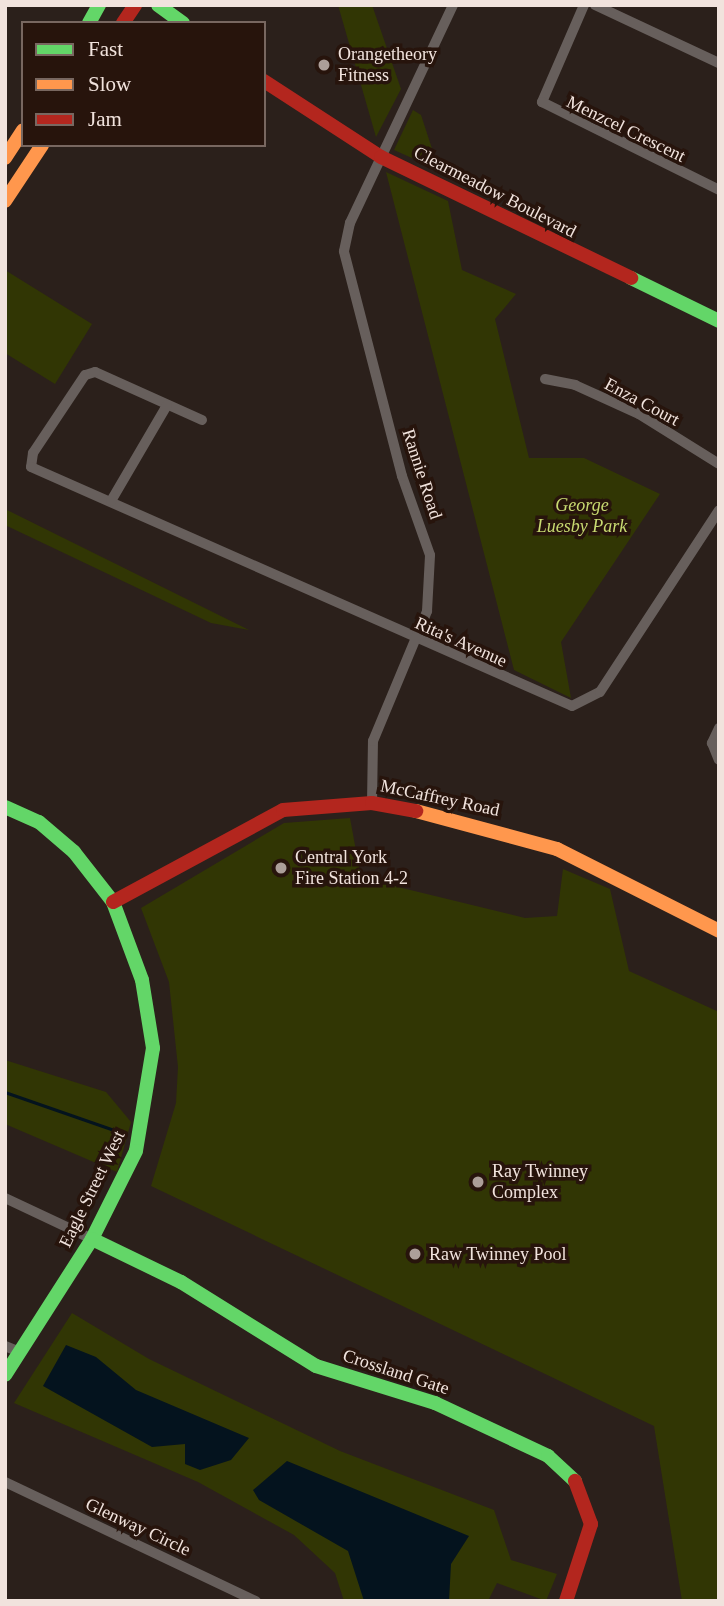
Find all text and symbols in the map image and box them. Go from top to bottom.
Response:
legend [21,21,266,147]
text: Fast [88,37,123,61]
place label: Orangetheory Fitness [338,44,437,86]
marker: Orangetheory Fitness [316,57,332,73]
text: Slow [88,72,131,96]
street label: Menzcel Crescent [563,91,689,167]
text: Jam [88,107,122,131]
street label: Clearmeadow Boulevard [410,142,580,242]
street label: Enza Court [601,373,683,431]
street label: Rannie Road [397,426,447,522]
park label: George Luesby Park [537,495,627,538]
street label: Rita's Avenue [411,612,511,672]
street label: McCaffrey Road [379,775,501,821]
place label: Central York Fire Station 4-2 [295,847,408,890]
marker: Central York Fire Station 4-2 [273,860,289,876]
street label: Eagle Street West [54,1127,130,1251]
place label: Ray Twinney Complex [492,1161,588,1204]
marker: Ray Twinney Complex [470,1174,486,1190]
place label: Raw Twinney Pool [429,1243,567,1265]
marker: Raw Twinney Pool [407,1246,423,1262]
street label: Crossland Gate [340,1345,452,1399]
street label: Glenway Circle [82,1493,194,1561]

